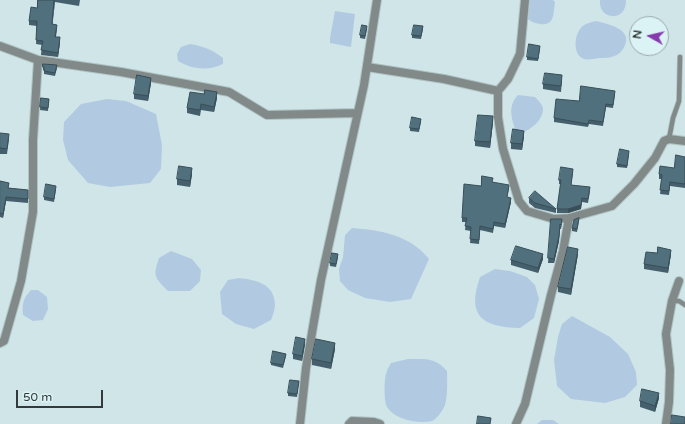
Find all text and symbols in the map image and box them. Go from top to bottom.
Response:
north arrow [629,16,669,56]
text: N [631,29,645,40]
scale bar [18,382,105,408]
text: 50 m [23,390,52,404]

